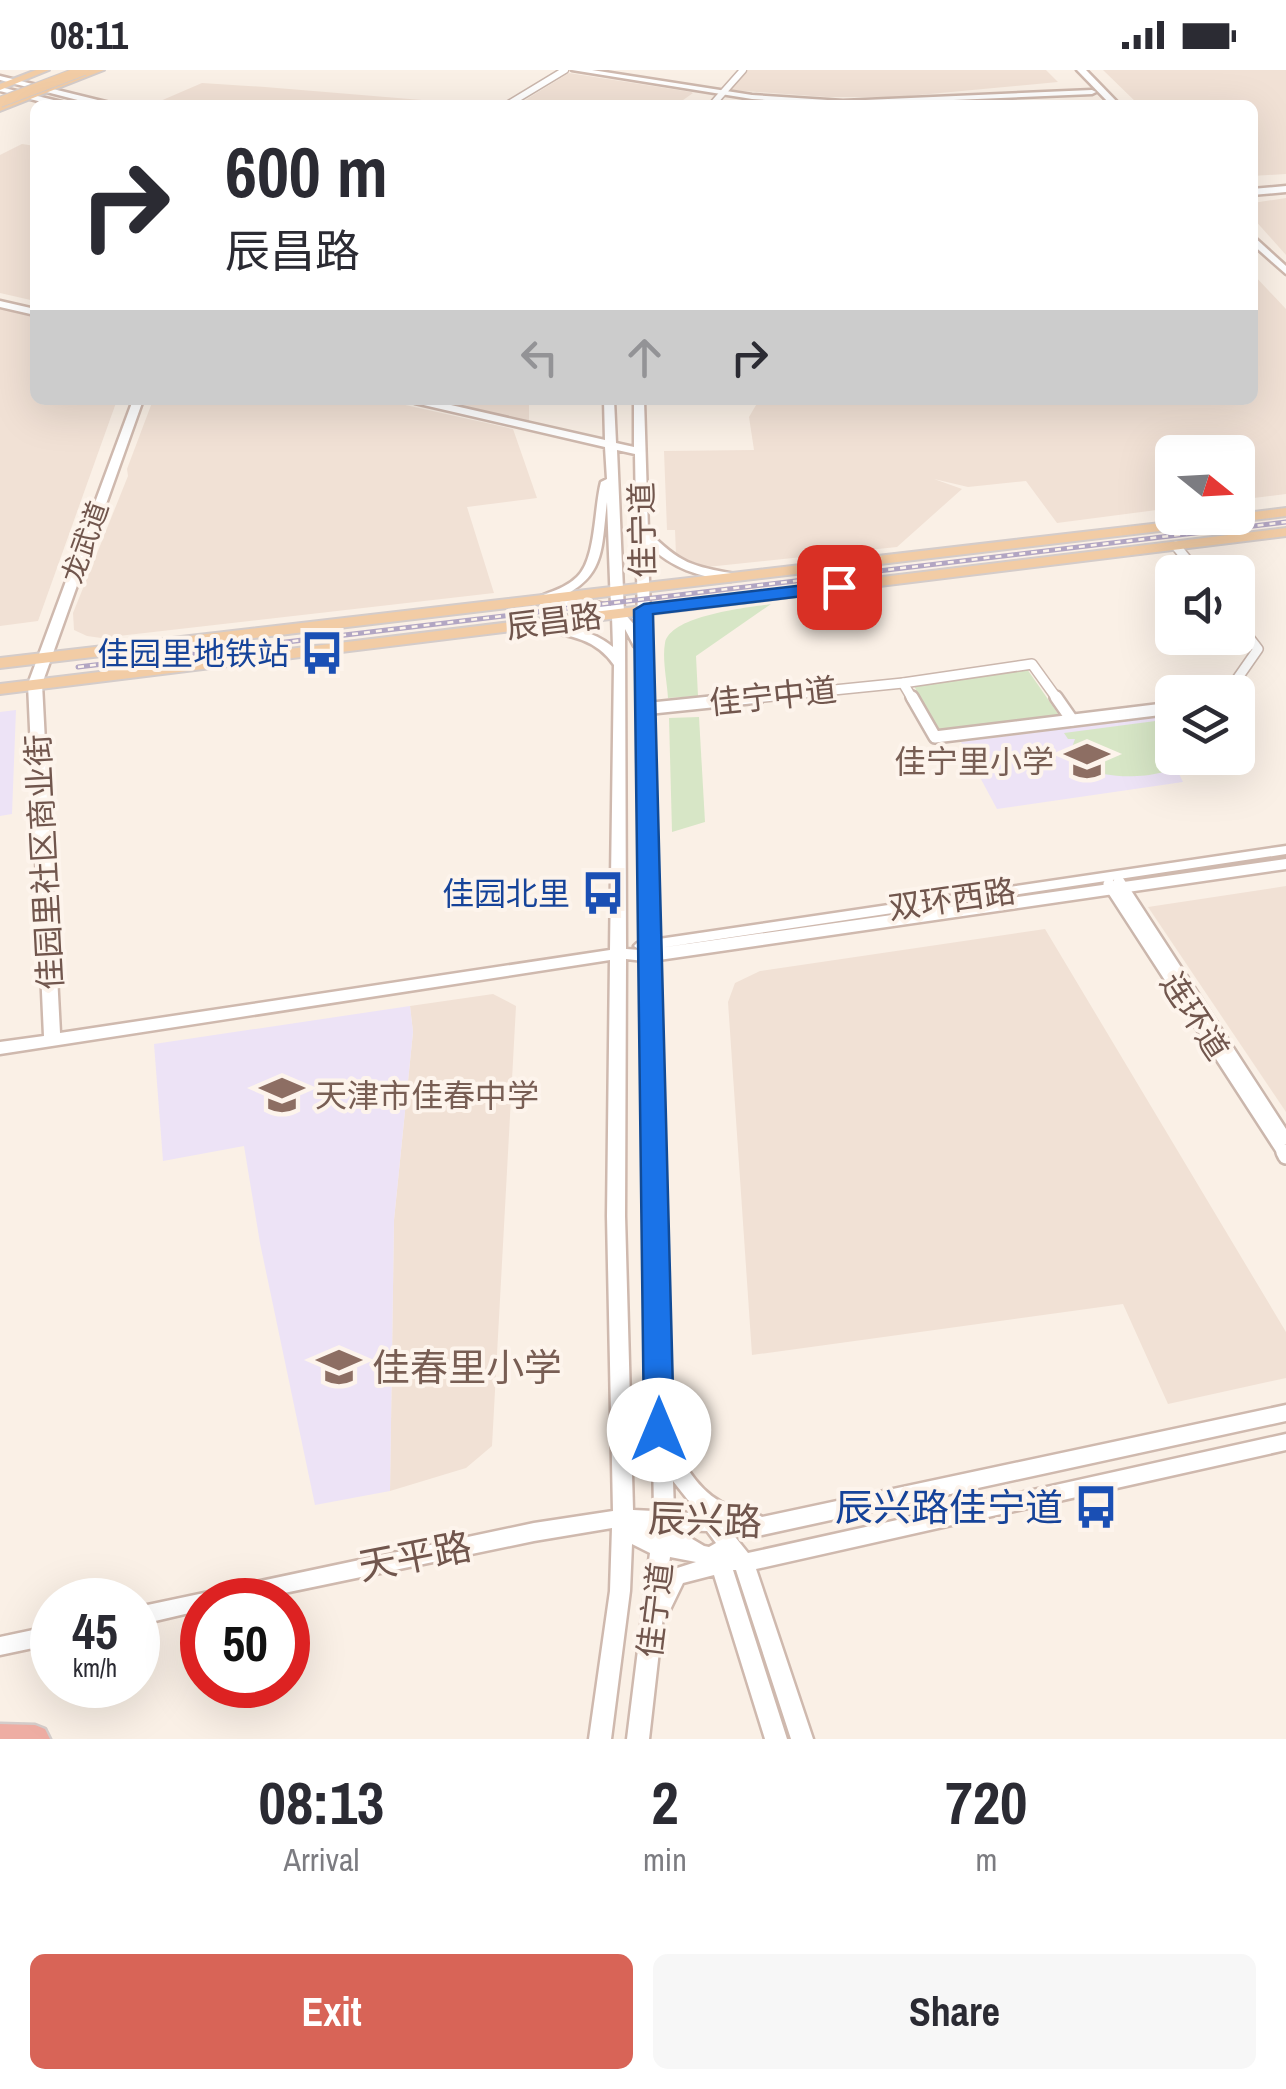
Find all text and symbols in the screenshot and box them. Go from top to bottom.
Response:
text: 08:11 [50,10,128,61]
text: 600 m [225,125,388,219]
icon: right [60,140,190,270]
text: 辰昌路 [225,220,360,281]
icon: left [512,330,567,385]
icon: ahead [617,330,672,385]
icon: right [722,330,777,385]
north arrow [1155,435,1255,535]
map controls [1155,435,1255,775]
street label: 佳宁道 [620,482,664,578]
street label: 龙武道 [53,496,117,588]
pin [797,545,882,630]
button: sound [1155,555,1255,655]
icon: arrive [812,560,867,615]
street label: 辰昌路 [504,594,604,648]
bus stop icon: 佳园里地铁站 [298,629,346,677]
place label: 佳园里地铁站 [97,632,289,675]
street label: 佳宁中道 [707,668,839,724]
button: layers [1155,675,1255,775]
street label: 佳园里社区商业街 [16,733,72,991]
school or university icon: 佳宁里小学 [1063,737,1111,785]
place label: 佳宁里小学 [894,740,1054,783]
bus stop icon: 佳园北里 [579,869,627,917]
street label: 双环西路 [886,869,1018,929]
place label: 佳园北里 [442,872,570,915]
street label: 连环道 [1151,964,1239,1068]
school or university icon: 天津市佳春中学 [258,1071,306,1119]
place label: 天津市佳春中学 [315,1074,539,1117]
place label: 佳春里小学 [372,1342,562,1393]
school or university icon: 佳春里小学 [315,1343,363,1391]
position arrow [607,1378,711,1482]
place label: 辰兴路佳宁道 [835,1482,1063,1533]
bus stop icon: 辰兴路佳宁道 [1072,1483,1120,1531]
street label: 辰兴路 [647,1493,763,1547]
street label: 天平路 [354,1520,476,1592]
street label: 佳宁道 [628,1560,682,1660]
speed limit sign: 50 [180,1578,310,1708]
text: 45 [72,1597,118,1665]
text: km/h [73,1651,117,1685]
text: 08:13 [259,1762,384,1843]
text: 2 [651,1762,679,1843]
text: 720 [945,1762,1027,1843]
text: Arrival [284,1838,359,1881]
text: min [643,1838,687,1881]
text: m [975,1838,997,1881]
button: Exit [30,1954,633,2069]
button: Share [653,1954,1256,2069]

